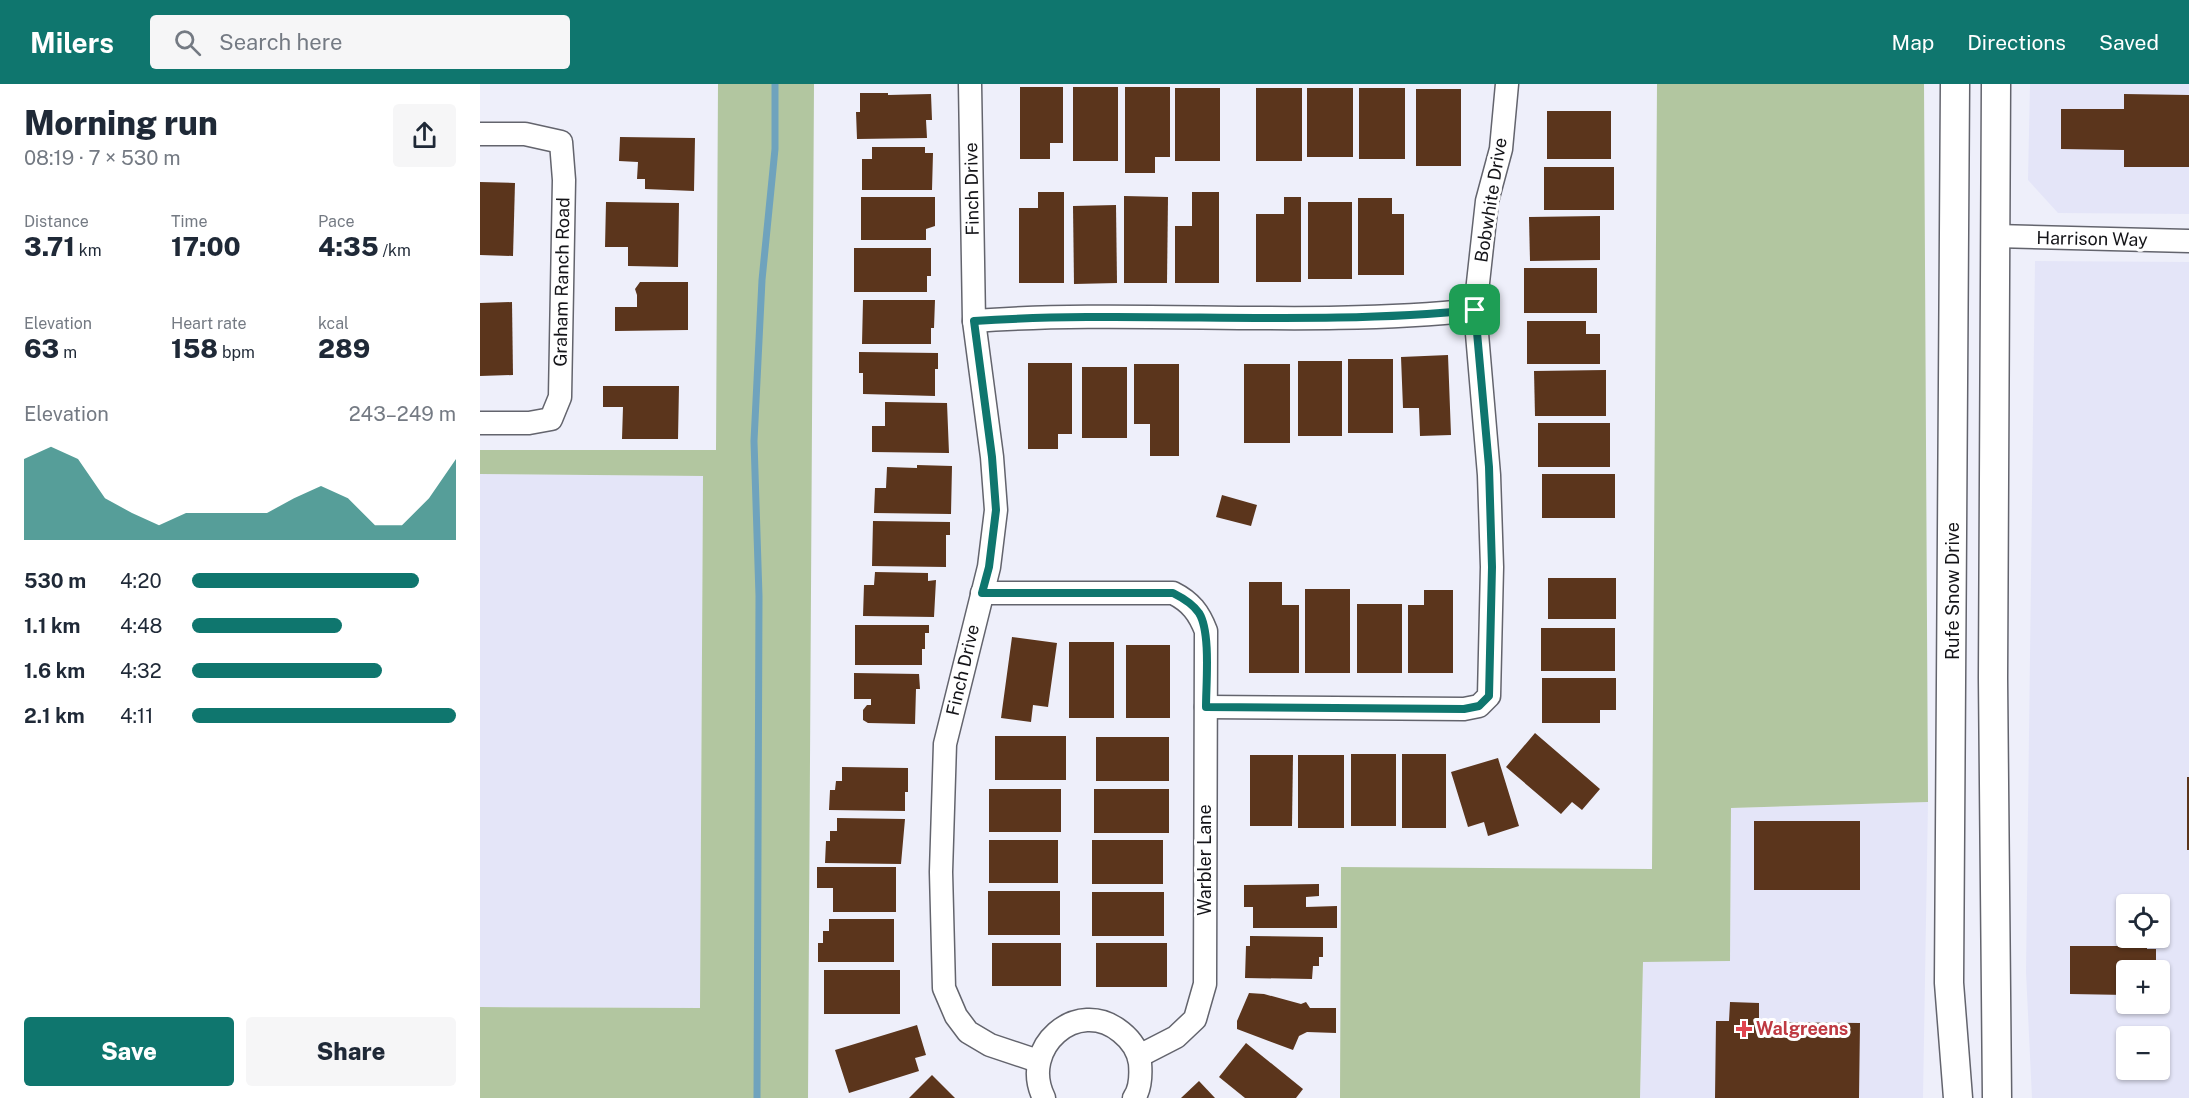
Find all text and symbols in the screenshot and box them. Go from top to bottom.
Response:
search box [150,15,570,69]
text: Milers [30,26,114,59]
icon: search [171,26,204,59]
text: Search here [219,29,343,55]
text: Map [1892,30,1934,55]
text: Directions [1967,30,2066,55]
text: Saved [2099,30,2159,55]
text: Morning run [24,104,218,142]
button: share [393,104,456,167]
street label: Bobwhite Drive [1470,136,1511,264]
street label: Finch Drive [960,142,983,236]
text: 08:19 · 7 × 530 m [24,146,181,170]
street label: Graham Ranch Road [550,197,573,367]
text: Distance [24,212,89,231]
text: Time [171,212,207,231]
text: Pace [318,212,355,231]
street label: Harrison Way [2036,227,2148,250]
text: 3.71 [24,231,75,262]
text: 17:00 [171,231,241,262]
text: 4:35 [318,231,379,262]
text: km [75,241,102,260]
text: /km [379,241,411,260]
pin [1449,284,1500,335]
icon: arrive [1458,293,1491,326]
text: Elevation [24,314,92,333]
text: Heart rate [171,314,247,333]
text: kcal [318,314,349,333]
text: 63 [24,333,59,364]
text: 158 [171,333,218,364]
text: 289 [318,333,370,364]
text: m [59,343,77,362]
text: bpm [218,343,255,362]
text: Elevation [24,402,109,426]
text: 243–249 m [349,402,456,426]
street label: Rufe Snow Drive [1942,522,1963,660]
text: 530 m [24,569,86,593]
text: 4:20 [120,569,162,593]
text: 1.1 km [24,614,81,638]
text: 4:48 [120,614,162,638]
street label: Finch Drive [942,622,983,718]
text: 1.6 km [24,659,85,683]
text: 4:32 [120,659,162,683]
text: 2.1 km [24,704,85,728]
text: 4:11 [120,704,153,728]
street label: Warbler Lane [1194,804,1215,916]
map controls [2116,894,2170,1080]
button: locate [2116,894,2170,948]
button: + [2116,960,2170,1014]
button: Save [24,1017,234,1086]
button: Share [246,1017,456,1086]
place label: Walgreens [1756,1018,1848,1039]
marker: Walgreens [1737,1022,1751,1036]
button: − [2116,1026,2170,1080]

